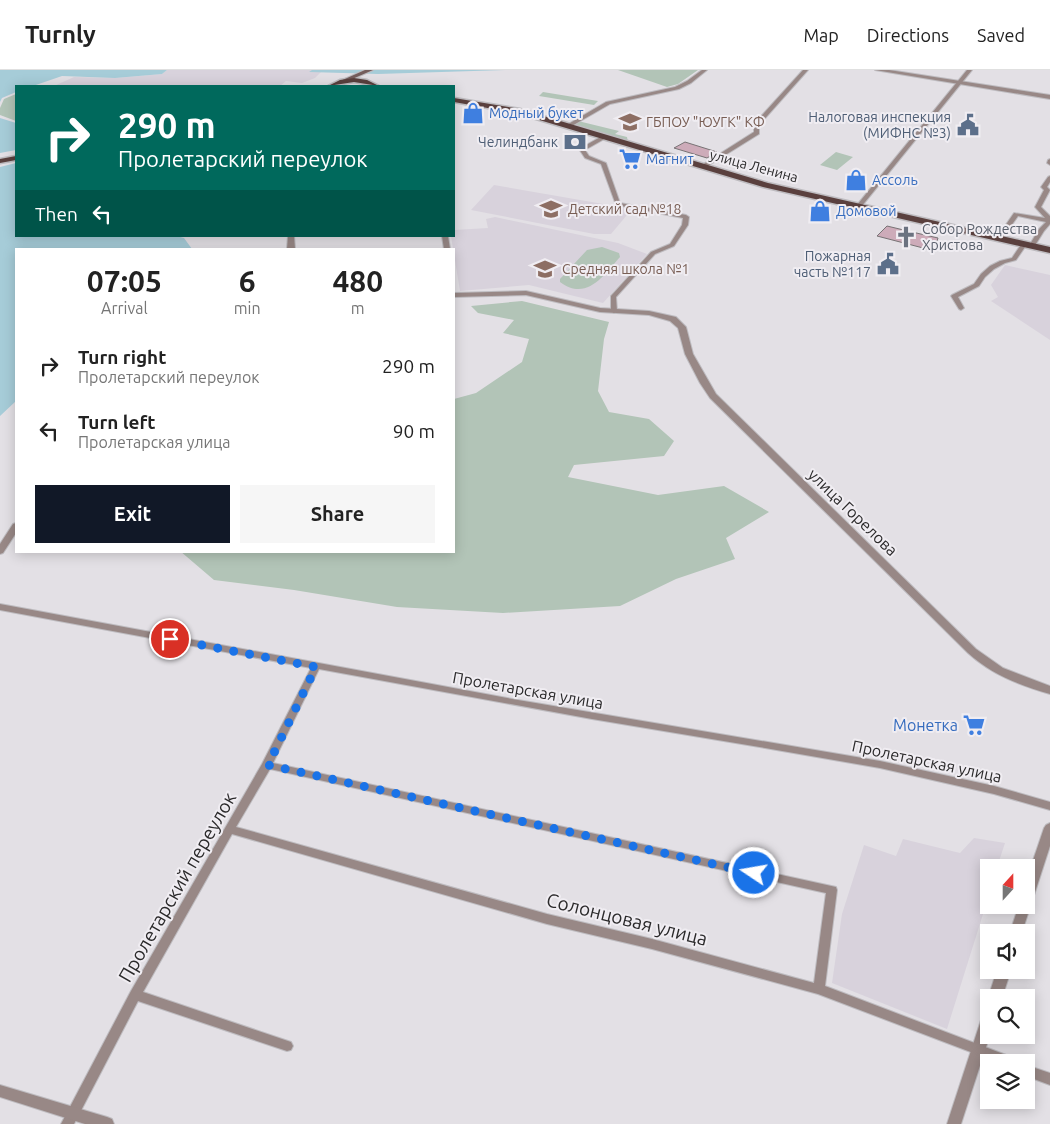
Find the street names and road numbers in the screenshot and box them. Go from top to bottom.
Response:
street label: улица Ленина [708,147,800,185]
street label: улица Горелова [805,465,901,559]
street label: Пролетарская улица [451,668,605,712]
street label: Пролетарская улица [850,736,1004,786]
street label: Пролетарский переулок [114,788,241,986]
street label: Солонцовая улица [544,888,710,950]

